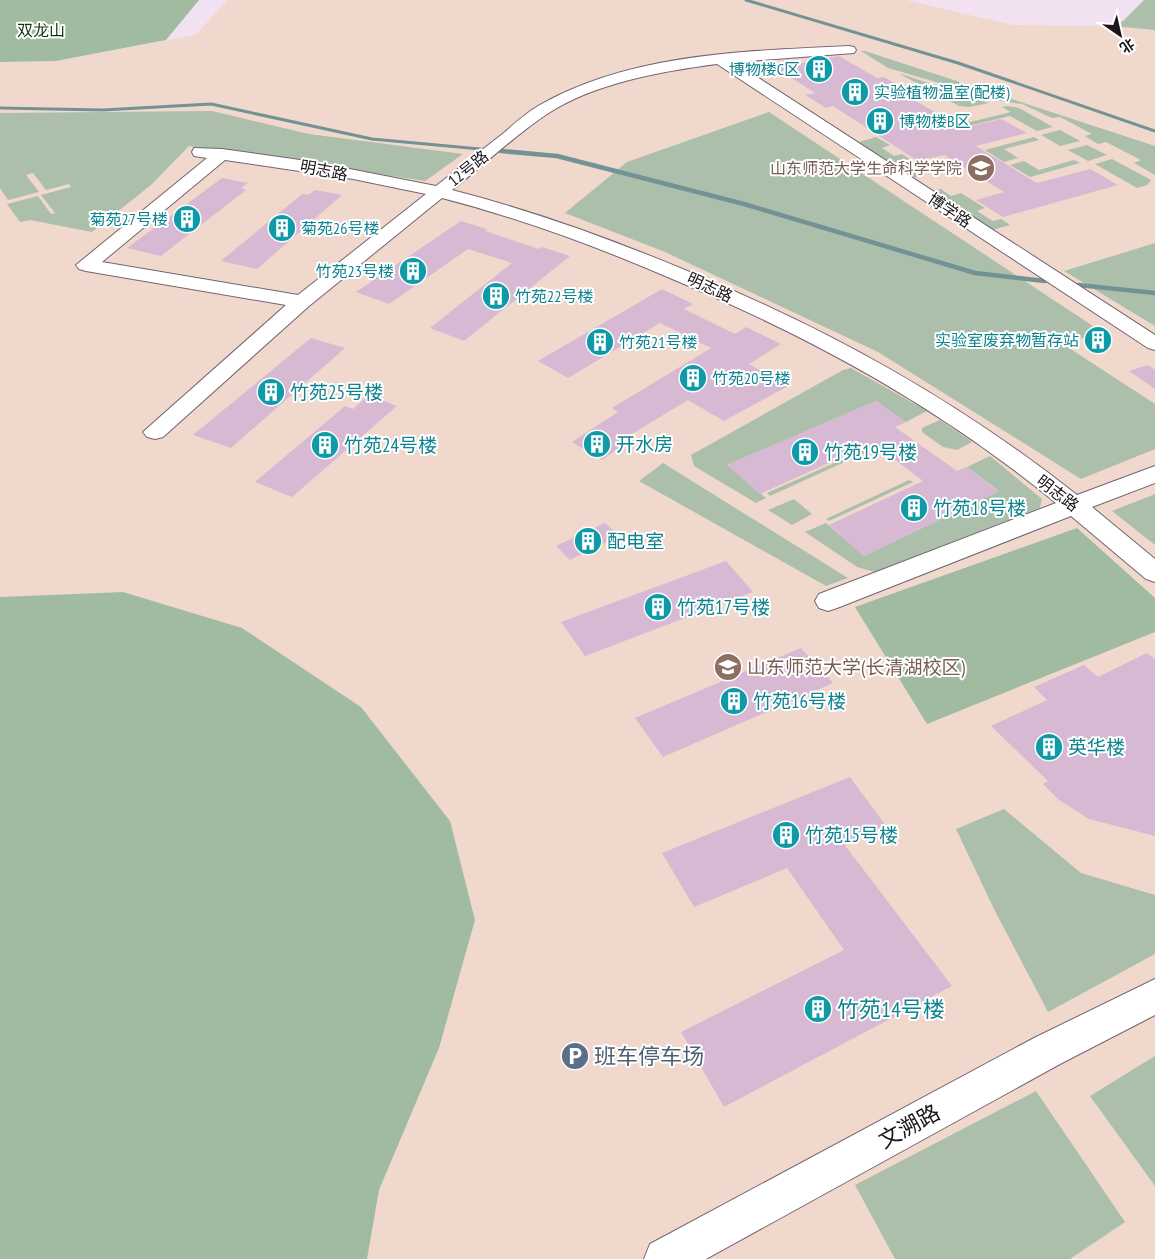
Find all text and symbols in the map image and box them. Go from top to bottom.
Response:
north arrow [1095,10,1145,60]
park label: 双龙山 [17,20,65,40]
text: 北 [1116,34,1138,57]
building icon: 博物楼C区 [804,54,834,84]
place label: 博物楼C区 [729,59,800,79]
building icon: 实验植物温室(配楼) [840,77,870,107]
place label: 实验植物温室(配楼) [874,82,1010,102]
building icon: 博物楼B区 [865,106,895,136]
place label: 博物楼B区 [899,111,971,131]
street label: 12号路 [444,146,492,190]
school or university icon: 山东师范大学生命科学学院 [966,153,996,183]
street label: 明志路 [299,156,349,184]
place label: 山东师范大学生命科学学院 [770,158,962,178]
street label: 博学路 [925,188,975,232]
building icon: 菊苑27号楼 [172,204,202,234]
place label: 菊苑27号楼 [90,209,168,229]
building icon: 菊苑26号楼 [267,213,297,243]
place label: 菊苑26号楼 [301,218,379,238]
building icon: 竹苑23号楼 [398,256,428,286]
place label: 竹苑23号楼 [316,261,394,281]
street label: 明志路 [684,268,736,306]
building icon: 竹苑22号楼 [481,281,511,311]
place label: 竹苑22号楼 [515,286,593,306]
building icon: 实验室废弃物暂存站 [1083,325,1113,355]
building icon: 竹苑21号楼 [585,327,615,357]
place label: 实验室废弃物暂存站 [935,330,1079,350]
place label: 竹苑21号楼 [619,332,697,352]
building icon: 竹苑20号楼 [678,363,708,393]
place label: 竹苑20号楼 [712,368,790,388]
building icon: 竹苑25号楼 [256,377,286,407]
place label: 竹苑25号楼 [290,380,383,404]
building icon: 开水房 [582,429,612,459]
building icon: 竹苑24号楼 [310,430,340,460]
place label: 开水房 [616,432,673,456]
place label: 竹苑24号楼 [344,433,437,457]
building icon: 竹苑19号楼 [790,437,820,467]
place label: 竹苑19号楼 [824,440,917,464]
street label: 明志路 [1033,471,1083,515]
building icon: 竹苑18号楼 [899,493,929,523]
place label: 竹苑18号楼 [933,496,1026,520]
building icon: 配电室 [573,526,603,556]
place label: 配电室 [607,529,664,553]
building icon: 竹苑17号楼 [643,592,673,622]
place label: 竹苑17号楼 [677,595,770,619]
school or university icon: 山东师范大学(长清湖校区) [713,652,743,682]
place label: 山东师范大学(长清湖校区) [747,655,965,679]
building icon: 竹苑16号楼 [719,686,749,716]
place label: 竹苑16号楼 [753,689,846,713]
building icon: 英华楼 [1034,732,1064,762]
place label: 英华楼 [1068,735,1125,759]
building icon: 竹苑15号楼 [771,820,801,850]
place label: 竹苑15号楼 [805,823,898,847]
building icon: 竹苑14号楼 [803,994,833,1024]
place label: 竹苑14号楼 [837,995,945,1023]
parking icon: 班车停车场 [560,1041,590,1071]
place label: 班车停车场 [594,1042,704,1070]
street label: 文溯路 [873,1098,945,1154]

